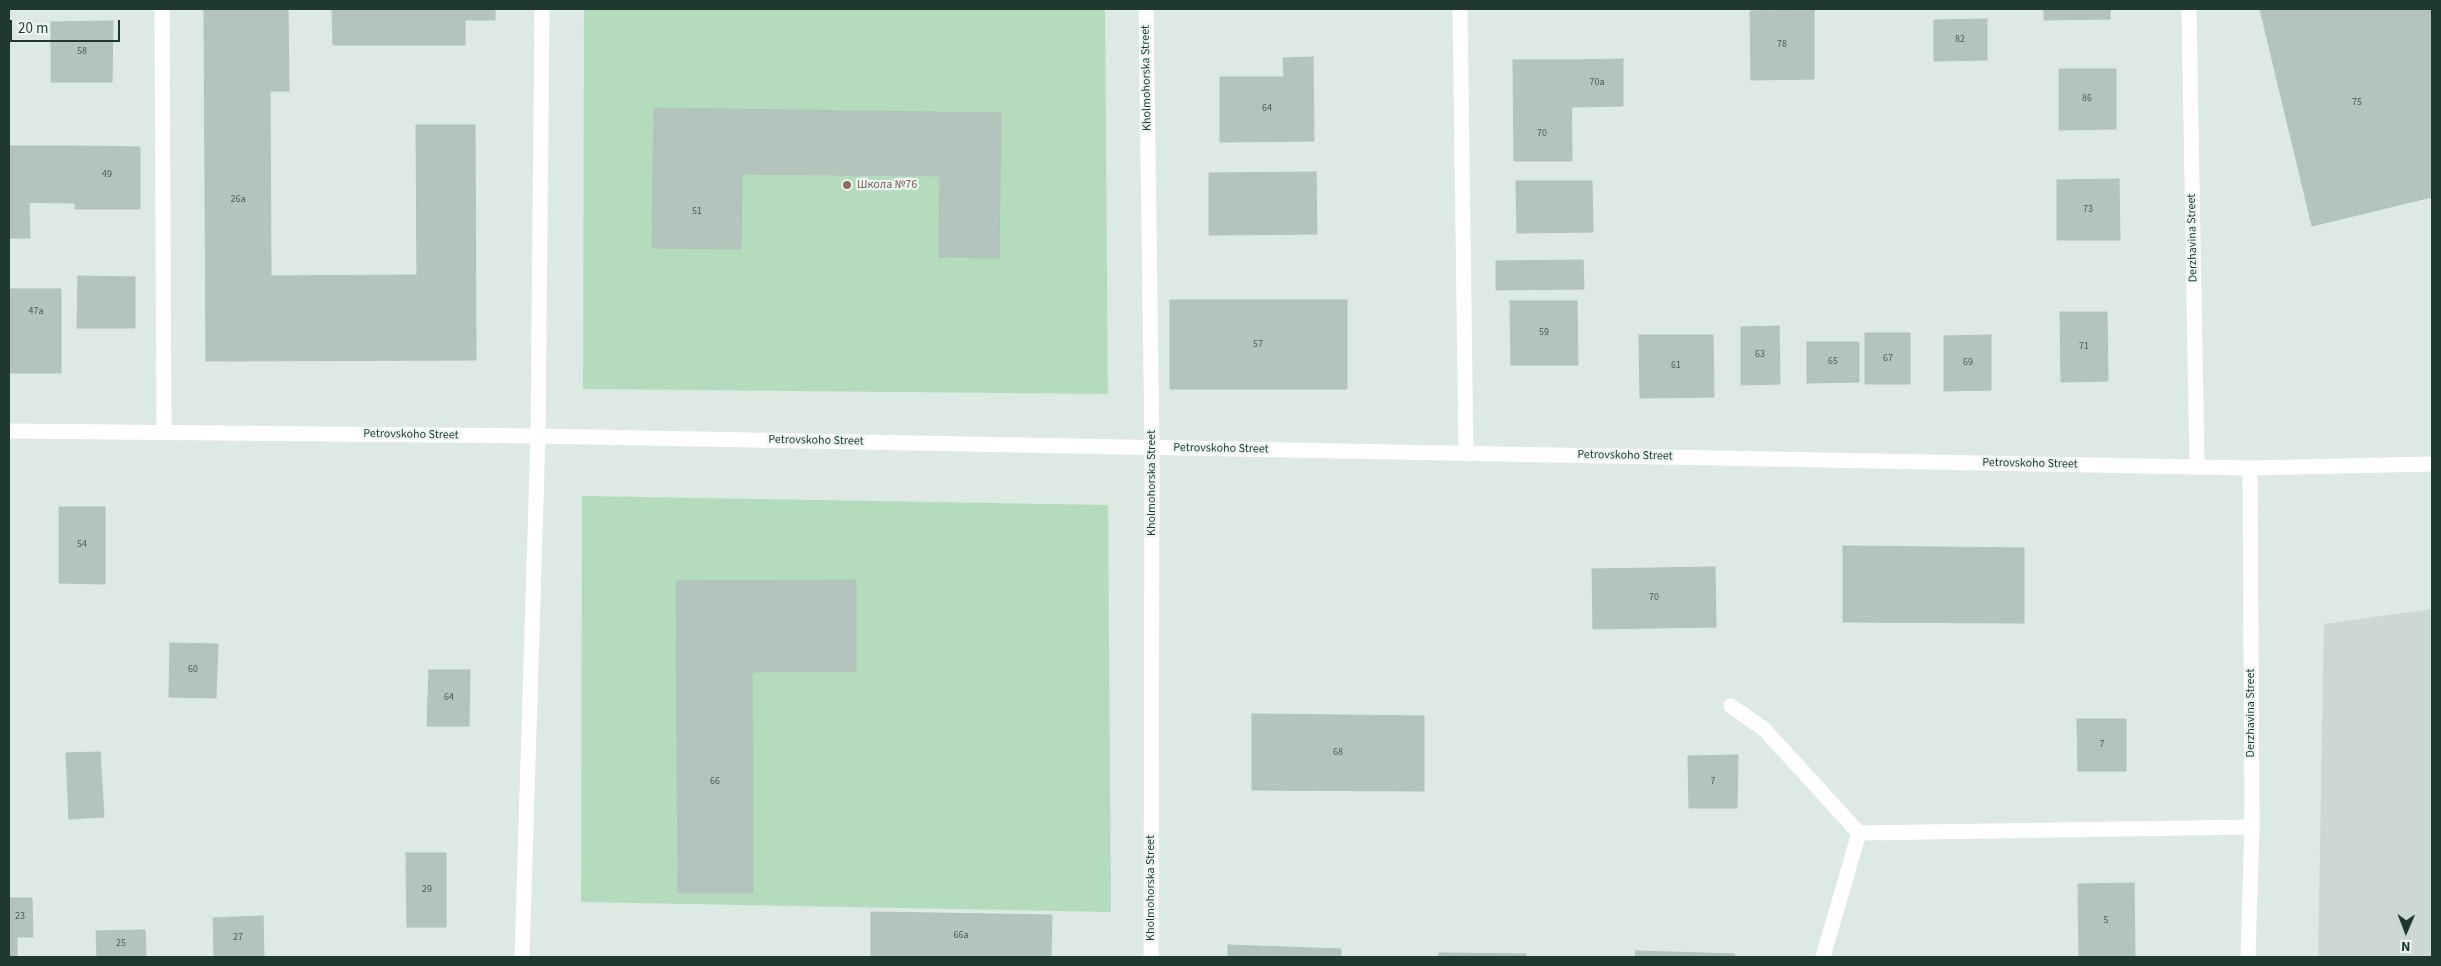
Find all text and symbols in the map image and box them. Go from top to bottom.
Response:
scale bar [12,10,122,42]
text: 20 m [18,18,48,39]
street label: Kholmohorska Street [1139,25,1155,131]
house number: 82 [1955,34,1965,46]
house number: 78 [1777,39,1787,51]
house number: 58 [77,46,87,58]
house number: 70а [1590,77,1604,89]
house number: 86 [2082,93,2092,105]
house number: 75 [2352,97,2362,109]
house number: 64 [1262,103,1272,115]
house number: 70 [1537,128,1547,140]
house number: 49 [102,169,112,181]
place label: Школа №76 [857,178,917,192]
marker: Школа №76 [841,179,853,191]
house number: 26а [231,194,245,206]
street label: Derzhavina Street [2185,194,2201,282]
house number: 73 [2083,204,2093,216]
house number: 51 [692,206,702,218]
house number: 47а [29,306,43,318]
house number: 59 [1539,327,1549,339]
house number: 57 [1253,339,1263,351]
house number: 71 [2079,341,2089,353]
house number: 63 [1755,349,1765,361]
house number: 67 [1883,353,1893,365]
house number: 65 [1828,356,1838,368]
house number: 69 [1963,357,1973,369]
house number: 61 [1671,360,1681,372]
street label: Petrovskoho Street [363,427,459,443]
street label: Kholmohorska Street [1145,430,1159,536]
street label: Petrovskoho Street [768,433,864,449]
street label: Petrovskoho Street [1173,441,1269,457]
street label: Petrovskoho Street [1577,448,1673,464]
street label: Petrovskoho Street [1982,456,2078,472]
house number: 54 [77,539,87,551]
house number: 70 [1649,592,1659,604]
house number: 60 [188,664,198,676]
street label: Derzhavina Street [2244,669,2258,757]
house number: 64 [444,692,454,704]
house number: 7 [2100,739,2104,751]
house number: 68 [1333,747,1343,759]
house number: 66 [710,776,720,788]
house number: 7 [1711,776,1715,788]
street label: Kholmohorska Street [1144,835,1158,941]
house number: 29 [422,884,432,896]
north arrow [2381,906,2431,956]
house number: 23 [15,911,25,923]
house number: 5 [2104,915,2108,927]
house number: 66а [954,930,968,942]
house number: 27 [233,932,243,944]
text: N [2401,936,2411,956]
house number: 25 [116,938,126,950]

